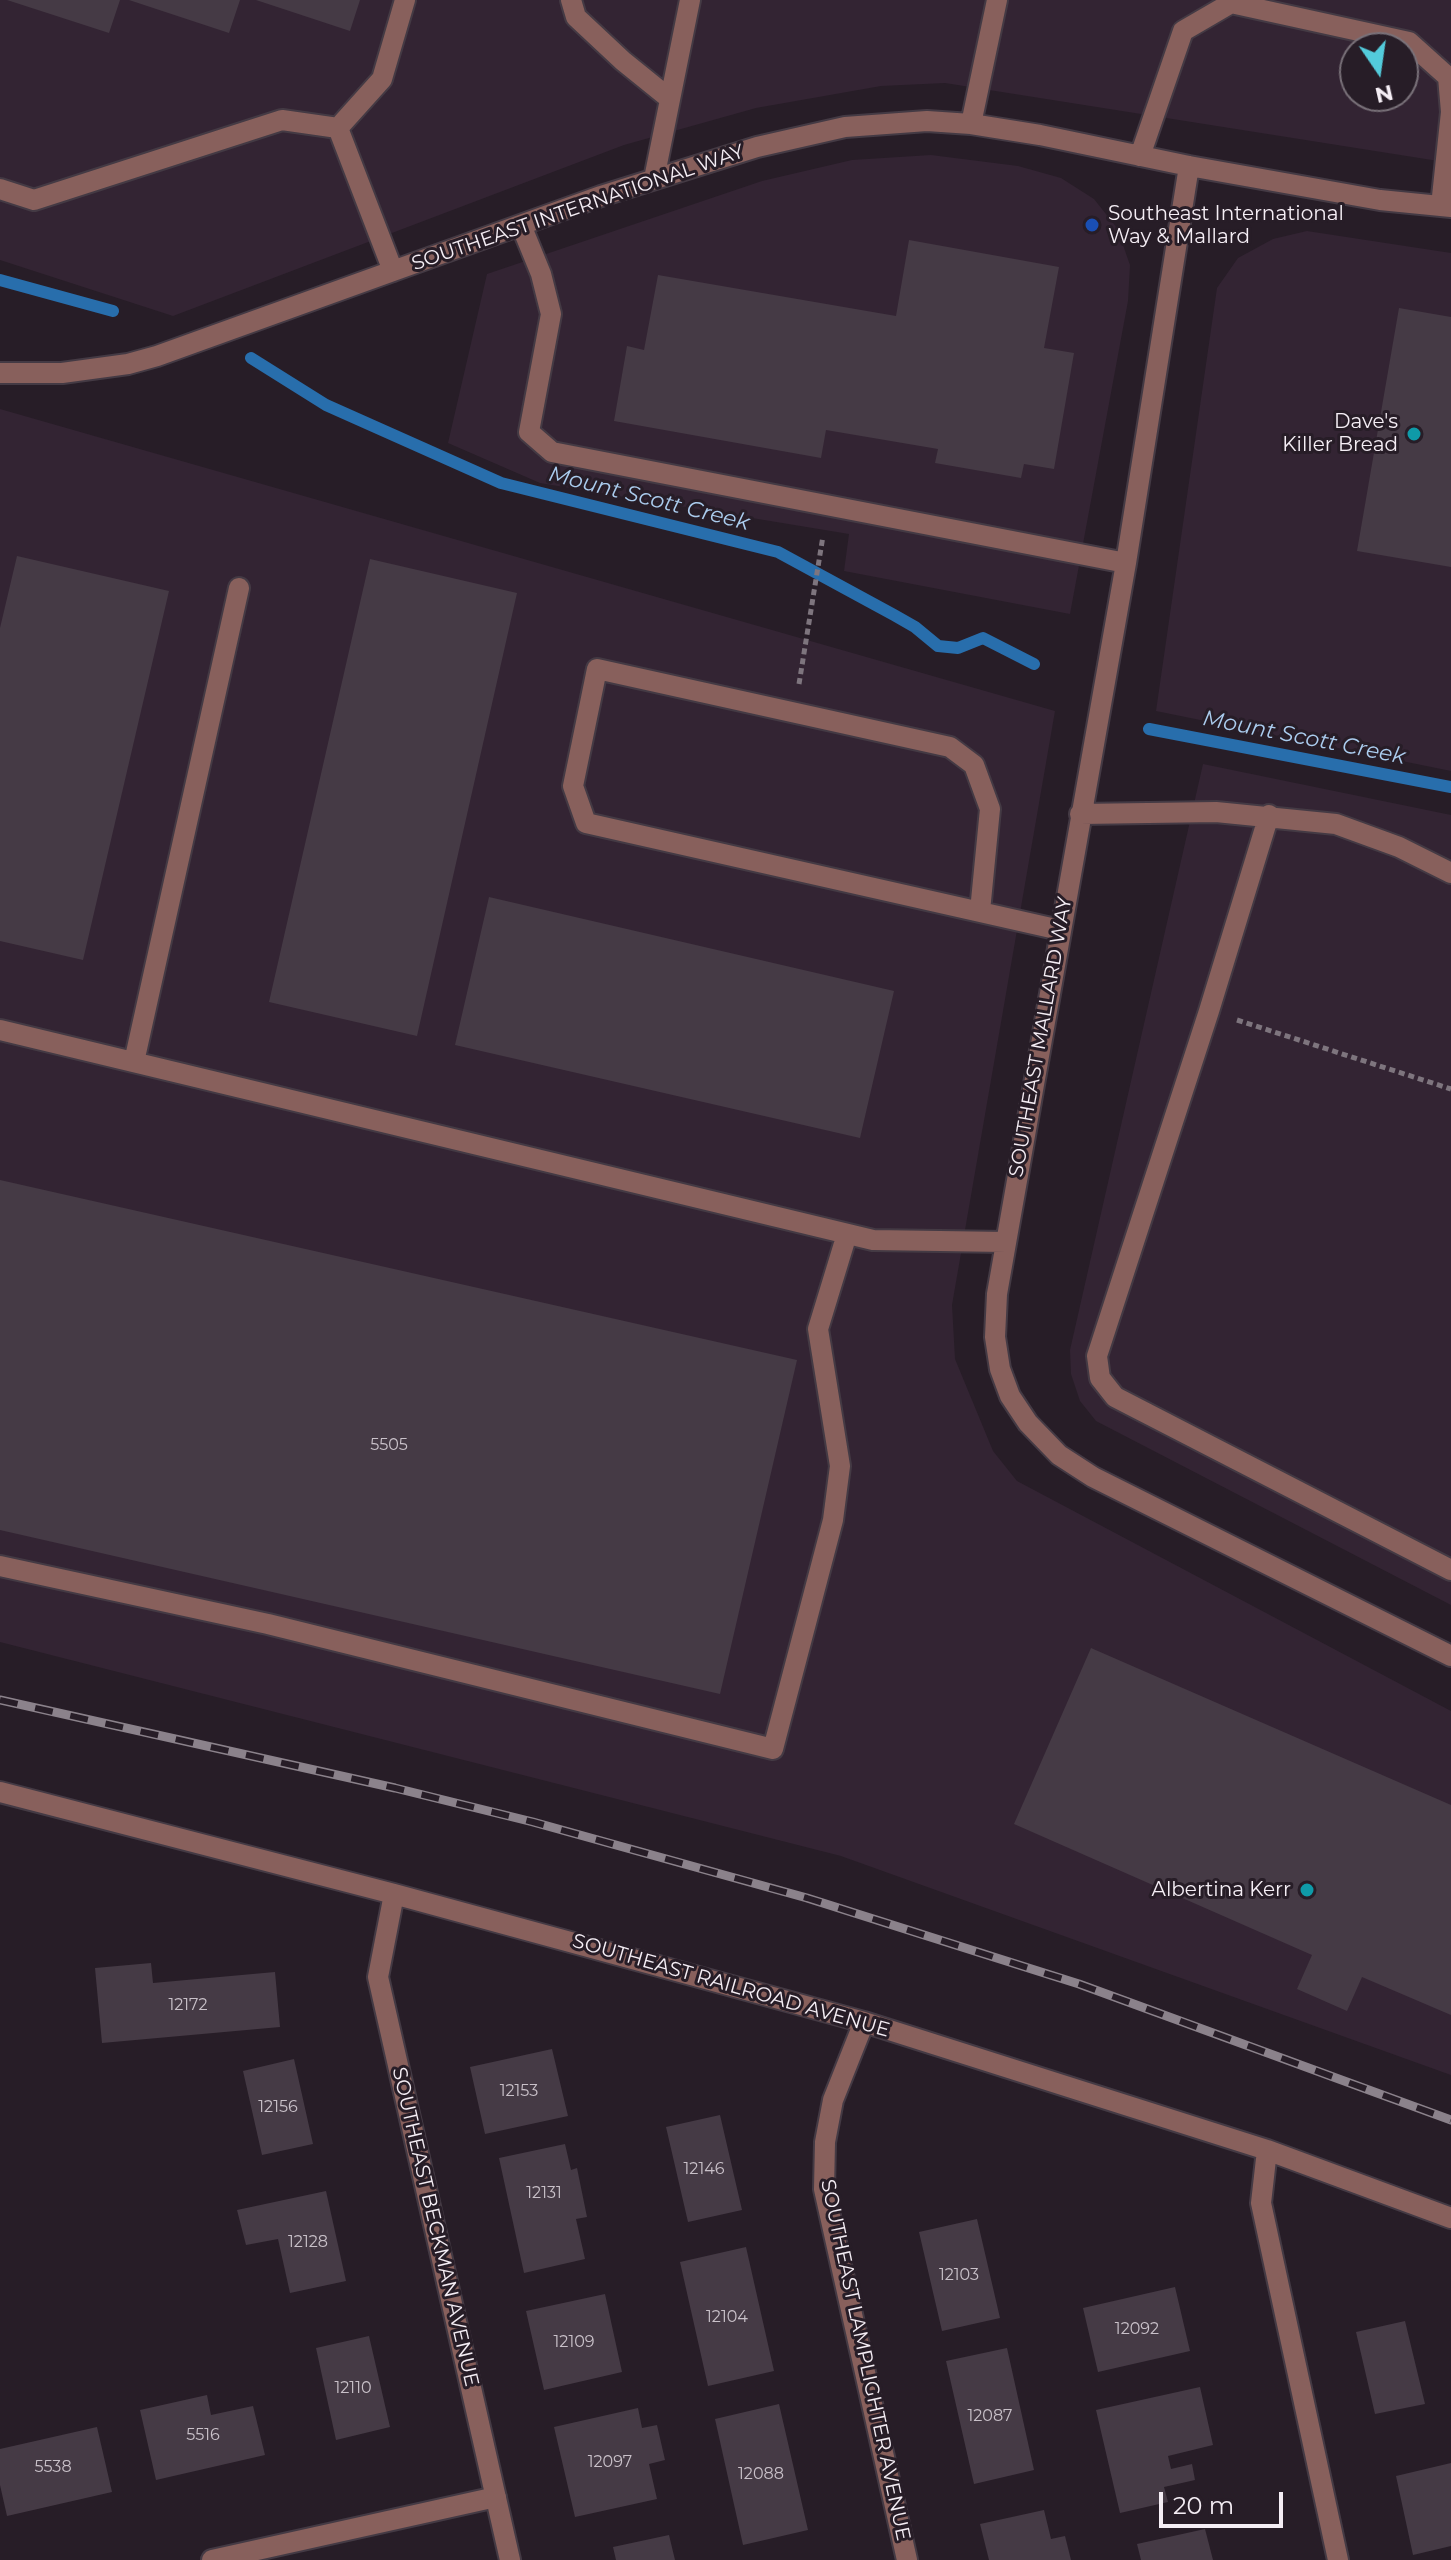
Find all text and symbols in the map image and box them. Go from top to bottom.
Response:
north arrow [1339,32,1419,112]
text: N [1372,79,1396,109]
street label: SOUTHEAST INTERNATIONAL WAY [409,140,747,276]
place label: Southeast International Way & Mallard [1108,202,1344,249]
marker: Southeast International Way & Mallard [1083,216,1101,234]
place label: Dave's Killer Bread [1282,410,1398,457]
marker: Dave's Killer Bread [1405,425,1423,443]
water label: Mount Scott Creek [546,461,752,537]
water label: Mount Scott Creek [1200,705,1408,771]
street label: SOUTHEAST MALLARD WAY [1005,895,1077,1179]
house number: 5505 [370,1435,408,1455]
place label: Albertina Kerr [1152,1878,1291,1902]
marker: Albertina Kerr [1298,1881,1316,1899]
street label: SOUTHEAST RAILROAD AVENUE [570,1929,892,2043]
house number: 12172 [168,1995,208,2015]
street label: SOUTHEAST BECKMAN AVENUE [387,2065,483,2389]
house number: 12153 [500,2081,538,2101]
house number: 12156 [258,2097,298,2117]
house number: 12146 [684,2159,724,2179]
street label: SOUTHEAST LAMPLIGHTER AVENUE [815,2177,915,2543]
house number: 12131 [526,2183,562,2203]
house number: 12128 [288,2232,328,2252]
house number: 12103 [939,2265,979,2285]
house number: 12104 [706,2307,748,2327]
house number: 12092 [1115,2319,1159,2339]
house number: 12109 [554,2332,594,2352]
house number: 12110 [334,2378,372,2398]
house number: 12087 [967,2406,1013,2426]
house number: 5516 [186,2425,220,2445]
house number: 12097 [588,2452,632,2472]
house number: 5538 [34,2457,72,2477]
house number: 12088 [738,2464,784,2484]
scale bar [1163,2476,1287,2526]
text: 20 m [1173,2491,1234,2520]

